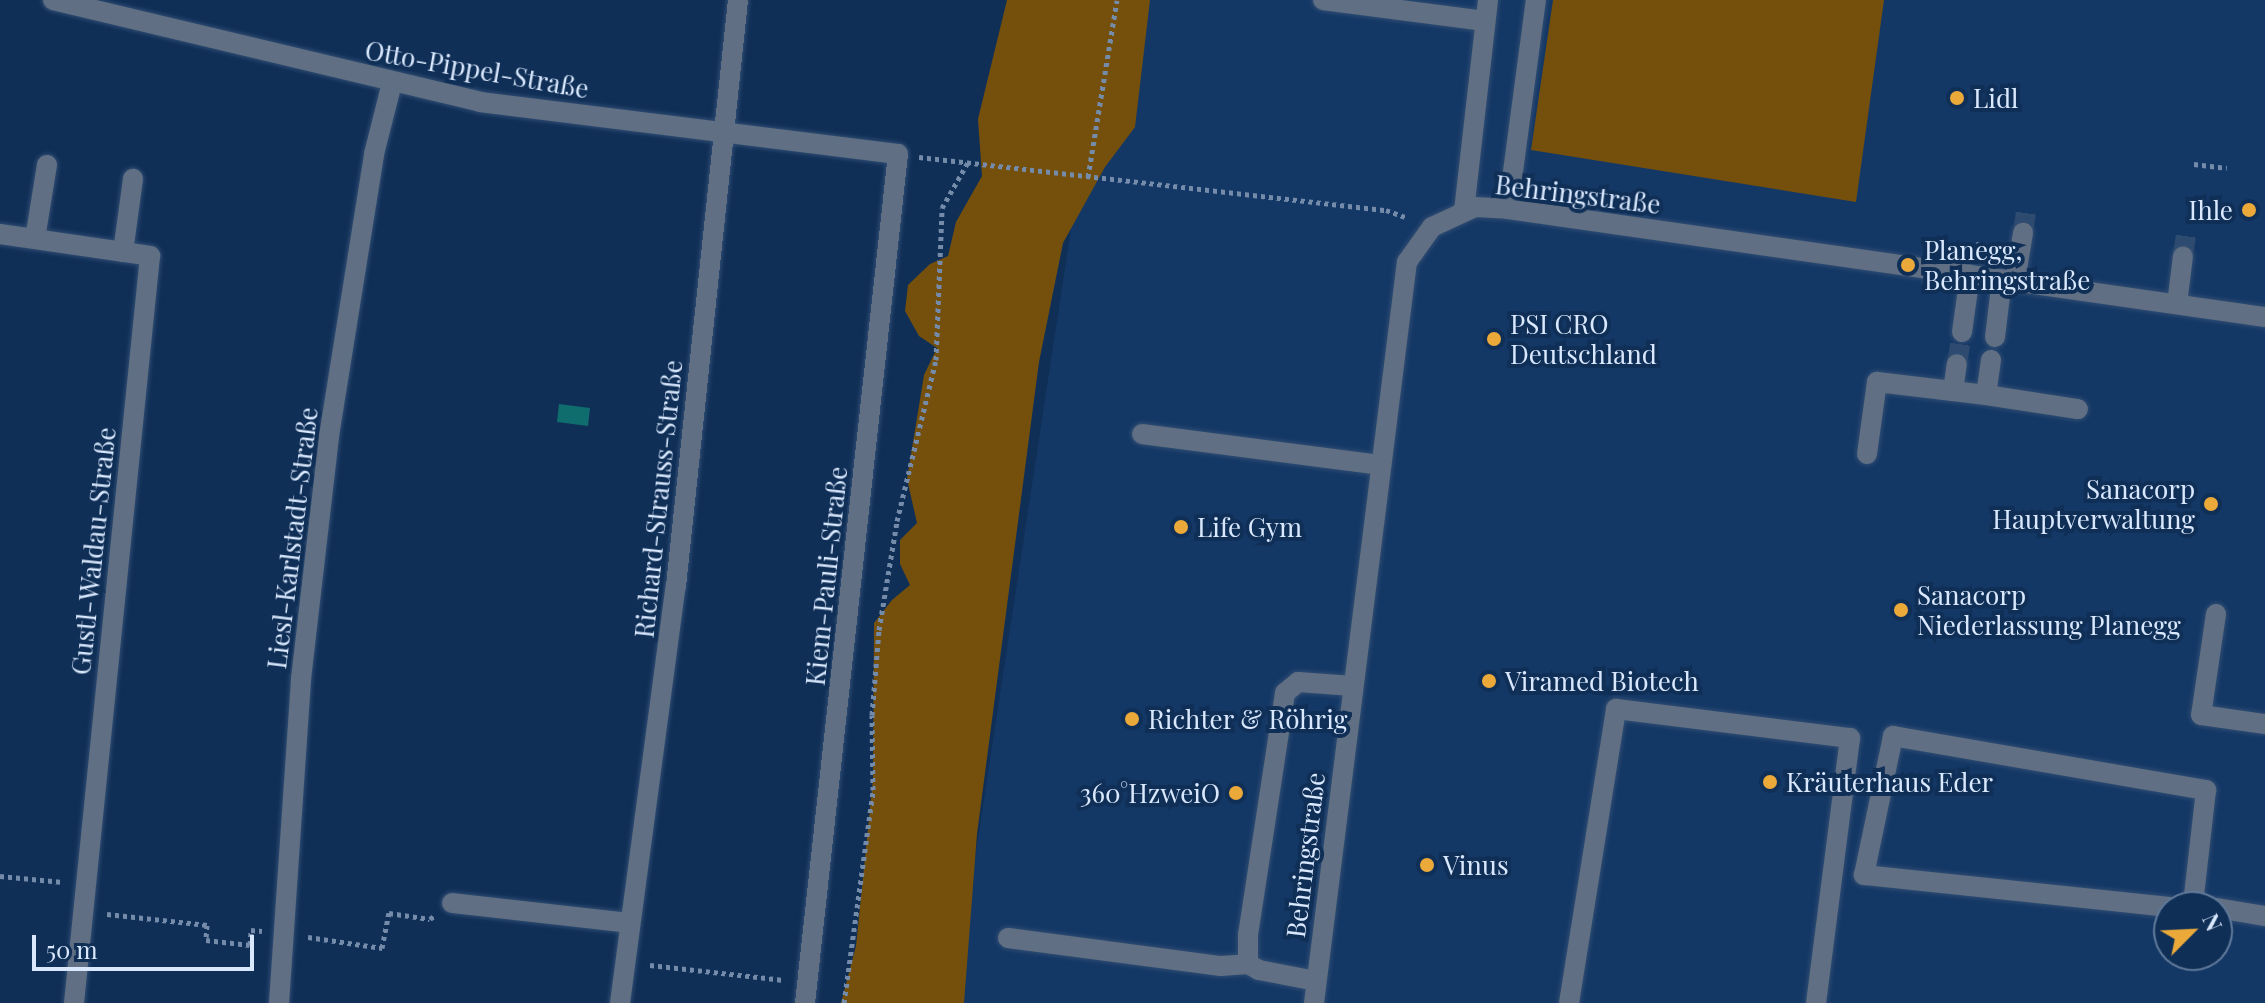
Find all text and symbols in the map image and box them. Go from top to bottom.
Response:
street label: Otto-Pippel-Straße [363,34,591,104]
place label: Lidl [1973,82,2018,114]
marker: Lidl [1948,89,1966,107]
street label: Behringstraße [1494,168,1662,220]
place label: Ihle [2189,194,2233,226]
marker: Ihle [2240,201,2258,219]
place label: Planegg, Behringstraße [1924,234,2090,296]
marker: Planegg, Behringstraße [1899,256,1917,274]
place label: PSI CRO Deutschland [1510,308,1657,370]
marker: PSI CRO Deutschland [1485,330,1503,348]
street label: Richard-Strauss-Straße [628,358,688,640]
street label: Liesl-Karlstadt-Straße [260,405,324,671]
street label: Gustl-Waldau-Straße [64,426,122,676]
street label: Kiem-Pauli-Straße [799,465,853,687]
place label: Sanacorp Hauptverwaltung [1992,473,2195,534]
marker: Sanacorp Hauptverwaltung [2202,495,2220,513]
place label: Life Gym [1197,511,1302,543]
marker: Life Gym [1172,518,1190,536]
place label: Sanacorp Niederlassung Planegg [1917,579,2181,640]
marker: Sanacorp Niederlassung Planegg [1892,601,1910,619]
place label: Viramed Biotech [1505,665,1699,697]
marker: Viramed Biotech [1480,672,1498,690]
place label: Richter & Röhrig [1148,703,1348,735]
marker: Richter & Röhrig [1123,710,1141,728]
place label: Kräuterhaus Eder [1786,766,1993,798]
street label: Behringstraße [1279,771,1331,939]
marker: Kräuterhaus Eder [1761,773,1779,791]
place label: 360°HzweiO [1080,777,1220,809]
marker: 360°HzweiO [1227,784,1245,802]
place label: Vinus [1443,849,1509,881]
marker: Vinus [1418,856,1436,874]
north arrow [2153,891,2233,971]
text: N [2196,909,2230,935]
scale bar [36,919,258,969]
text: 50 m [46,933,98,965]

